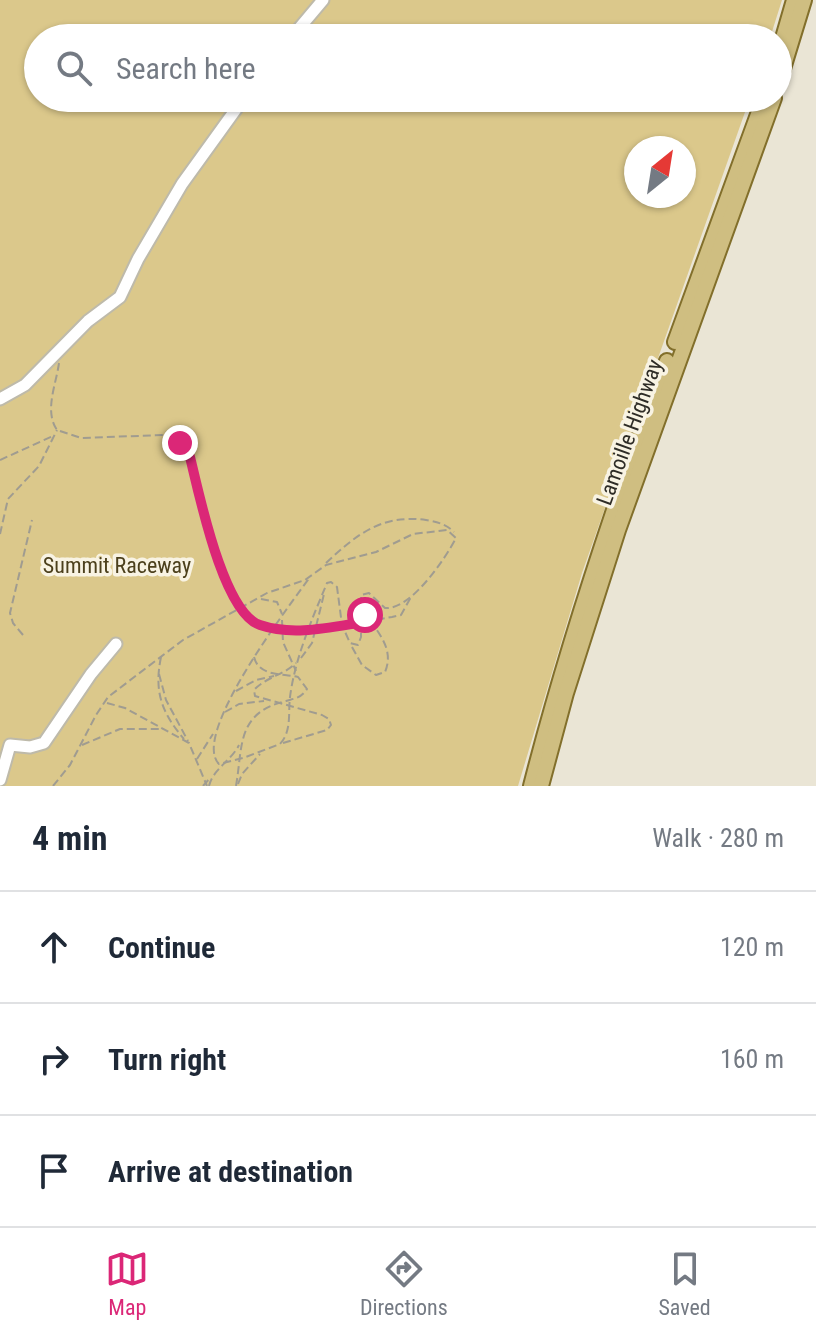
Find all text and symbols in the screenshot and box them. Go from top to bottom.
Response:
search box [24,24,792,112]
icon: search [52,46,96,90]
text: Search here [116,51,256,86]
north arrow [624,136,696,208]
street label: Lamoille Highway [592,356,667,508]
route end [162,425,198,461]
park label: Summit Raceway [43,553,191,578]
route start [347,597,383,633]
text: 4 min [32,818,108,858]
text: Walk · 280 m [652,823,784,853]
icon: ahead [32,925,76,969]
text: Continue [108,930,215,965]
text: 120 m [720,932,784,962]
icon: right [32,1037,76,1081]
text: Turn right [108,1042,226,1077]
text: 160 m [720,1044,784,1074]
icon: arrive [32,1149,76,1193]
text: Arrive at destination [108,1154,353,1189]
tab: Map [105,1247,149,1320]
tab: Directions [360,1247,448,1320]
tab: Saved [658,1247,711,1320]

